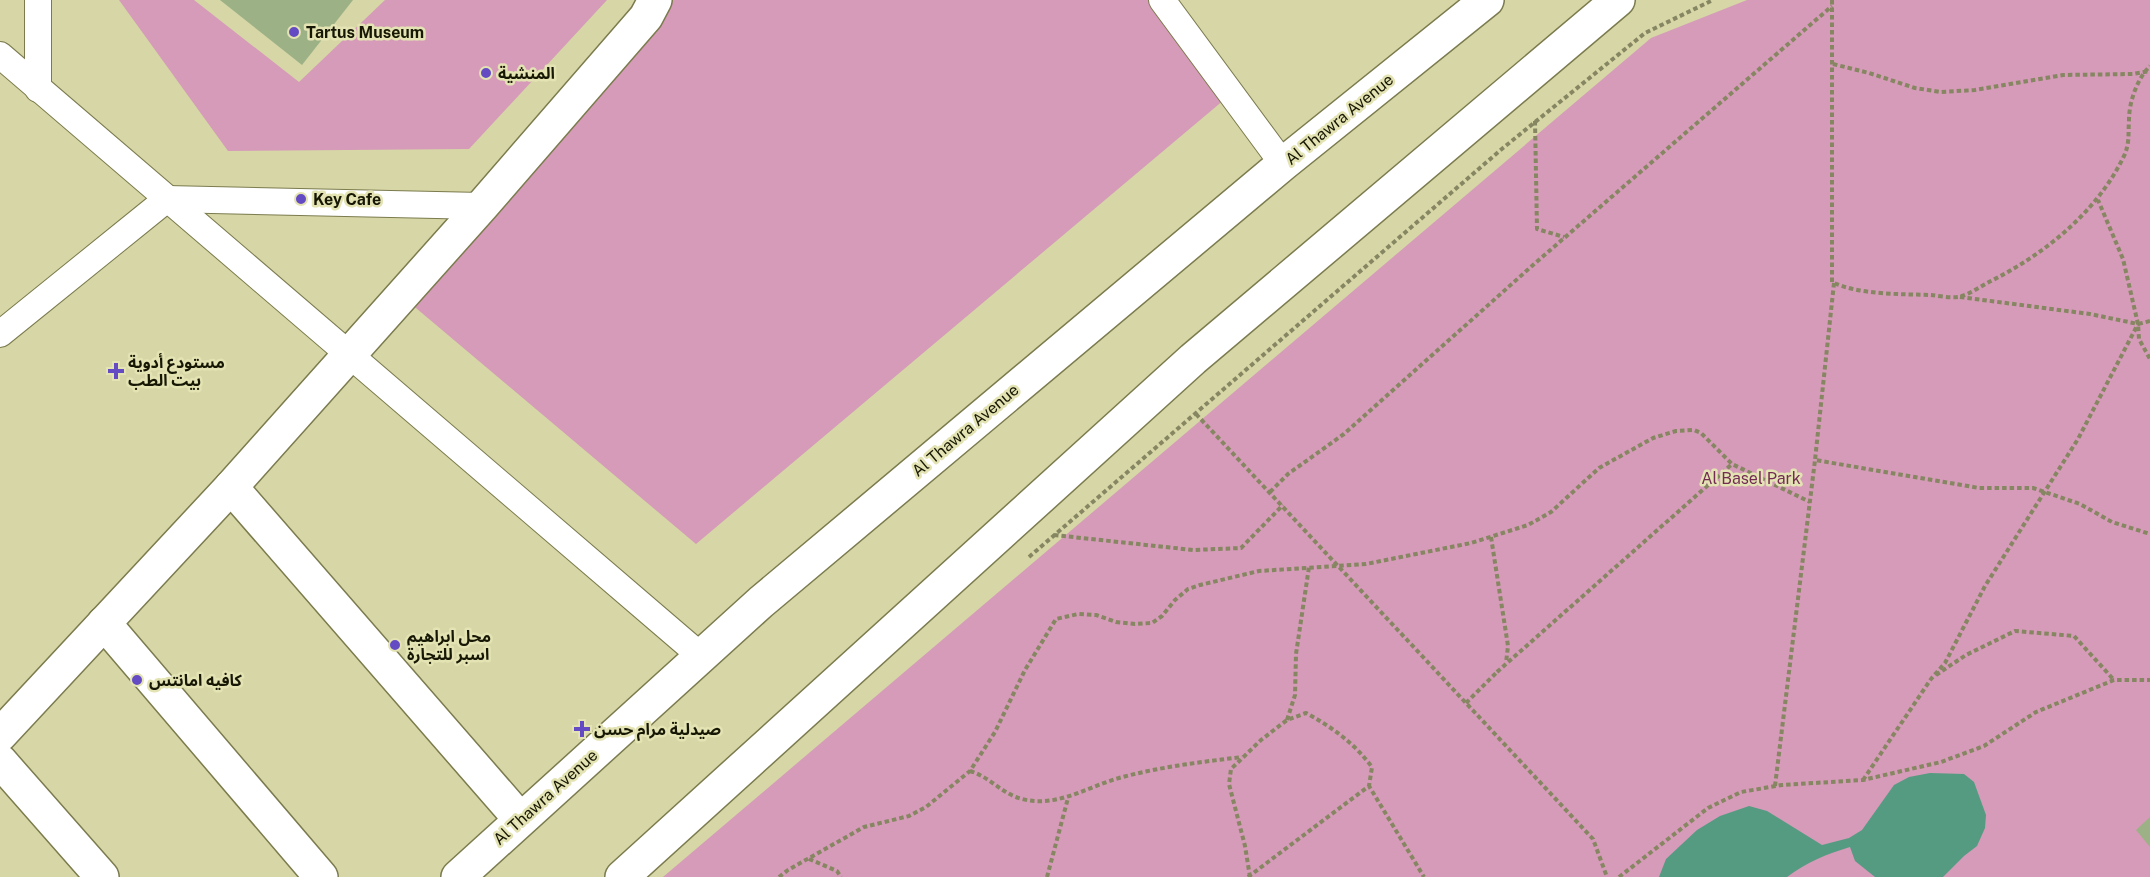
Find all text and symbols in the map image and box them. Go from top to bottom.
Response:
place label: Tartus Museum [306,23,424,42]
marker: Tartus Museum [287,25,301,39]
place label: المنشية [498,64,555,83]
marker: المنشية [479,66,493,80]
street label: Al Thawra Avenue [1281,70,1397,169]
place label: Key Cafe [313,190,381,209]
marker: Key Cafe [294,192,308,206]
place label: مستودع أدوية بيت الطب [128,353,225,390]
marker: مستودع أدوية بيت الطب [109,364,123,378]
street label: Al Thawra Avenue [908,380,1023,481]
park label: Al Basel Park [1701,469,1801,488]
place label: محل ابراهيم اسبر للتجارة [407,627,491,664]
marker: محل ابراهيم اسبر للتجارة [388,638,402,652]
place label: كافيه امانتس [149,671,243,690]
marker: كافيه امانتس [130,673,144,687]
place label: صيدلية مرام حسن [594,720,721,741]
marker: صيدلية مرام حسن [575,722,589,736]
street label: Al Thawra Avenue [489,746,601,849]

